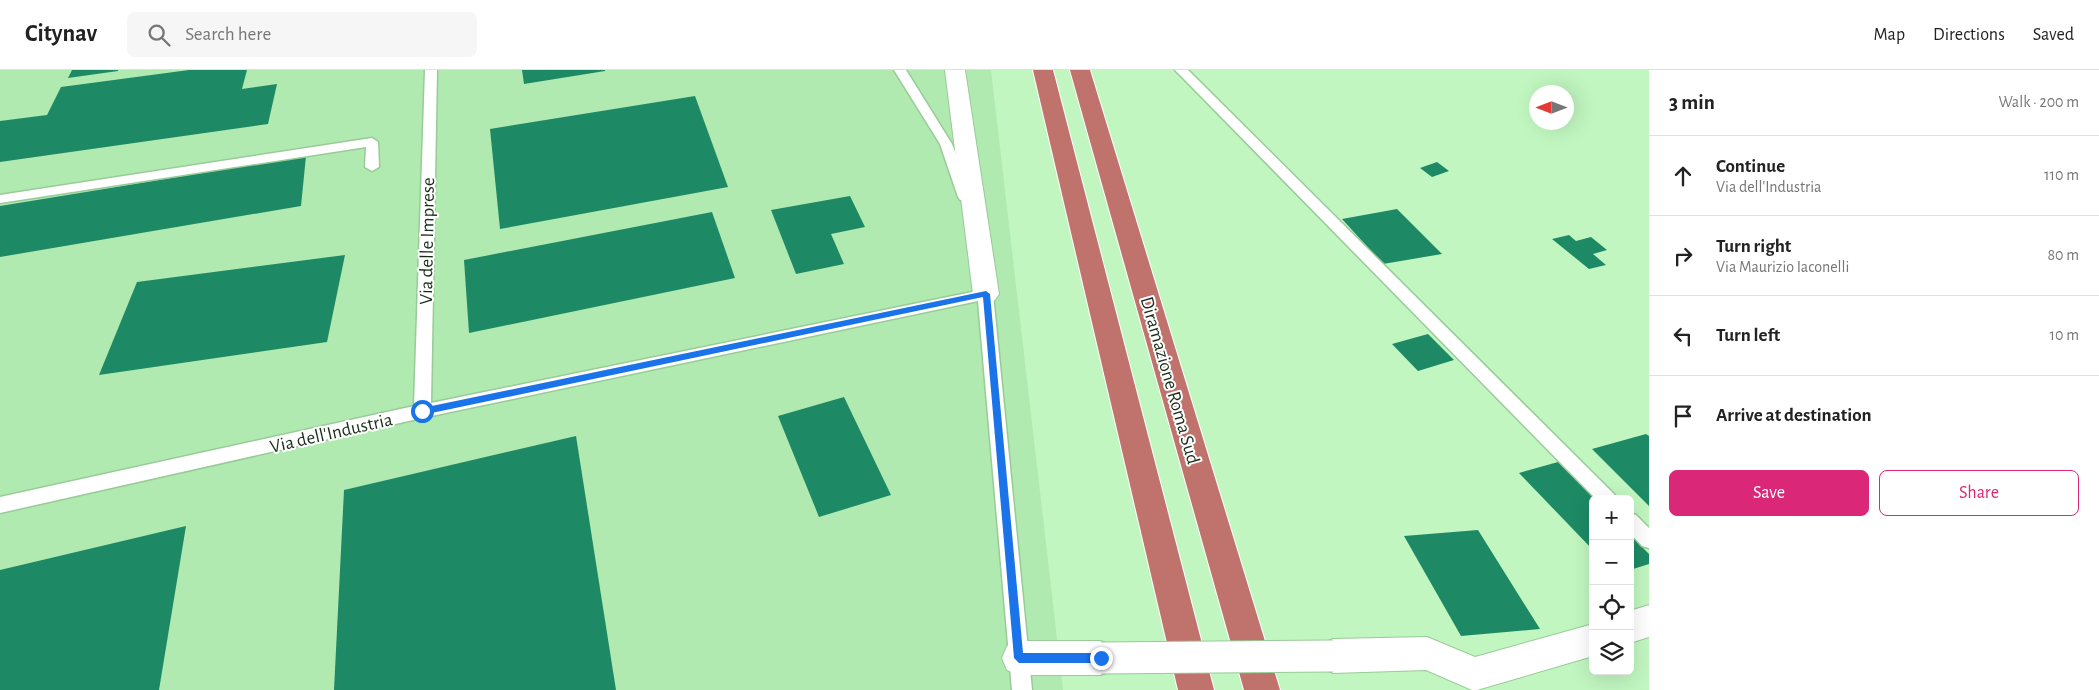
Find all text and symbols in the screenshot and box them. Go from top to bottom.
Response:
search box [127,12,477,57]
icon: search [145,21,173,49]
text: Citynav [25,22,97,46]
text: Search here [185,25,271,44]
text: Map [1874,26,1905,44]
text: Directions [1933,26,2005,44]
text: Saved [2033,26,2074,44]
north arrow [1529,85,1574,130]
text: 3 min [1669,92,1715,113]
text: Walk · 200 m [1998,94,2079,110]
text: Continue [1716,157,1785,176]
icon: ahead [1669,162,1697,190]
text: 110 m [2044,167,2079,183]
street label: Via delle Imprese [417,177,438,305]
text: Via dell'Industria [1716,179,1821,195]
text: Turn right [1716,237,1791,256]
icon: right [1669,242,1697,270]
text: 80 m [2048,247,2079,263]
text: Via Maurizio Iaconelli [1716,259,1849,275]
street label: Diramazione Roma Sud [1137,295,1203,466]
icon: left [1669,322,1697,350]
text: Turn left [1716,326,1780,345]
text: 10 m [2050,327,2079,343]
route start [411,400,434,423]
icon: arrive [1669,402,1697,430]
text: Arrive at destination [1716,406,1872,425]
street label: Via dell'Industria [268,410,395,457]
button: Save [1669,470,1869,516]
button: Share [1879,470,2079,516]
map controls [1589,495,1634,675]
button: + [1589,495,1634,540]
button: − [1589,540,1634,585]
button: locate [1589,585,1634,630]
button: layers [1589,630,1634,675]
route end [1090,647,1113,670]

